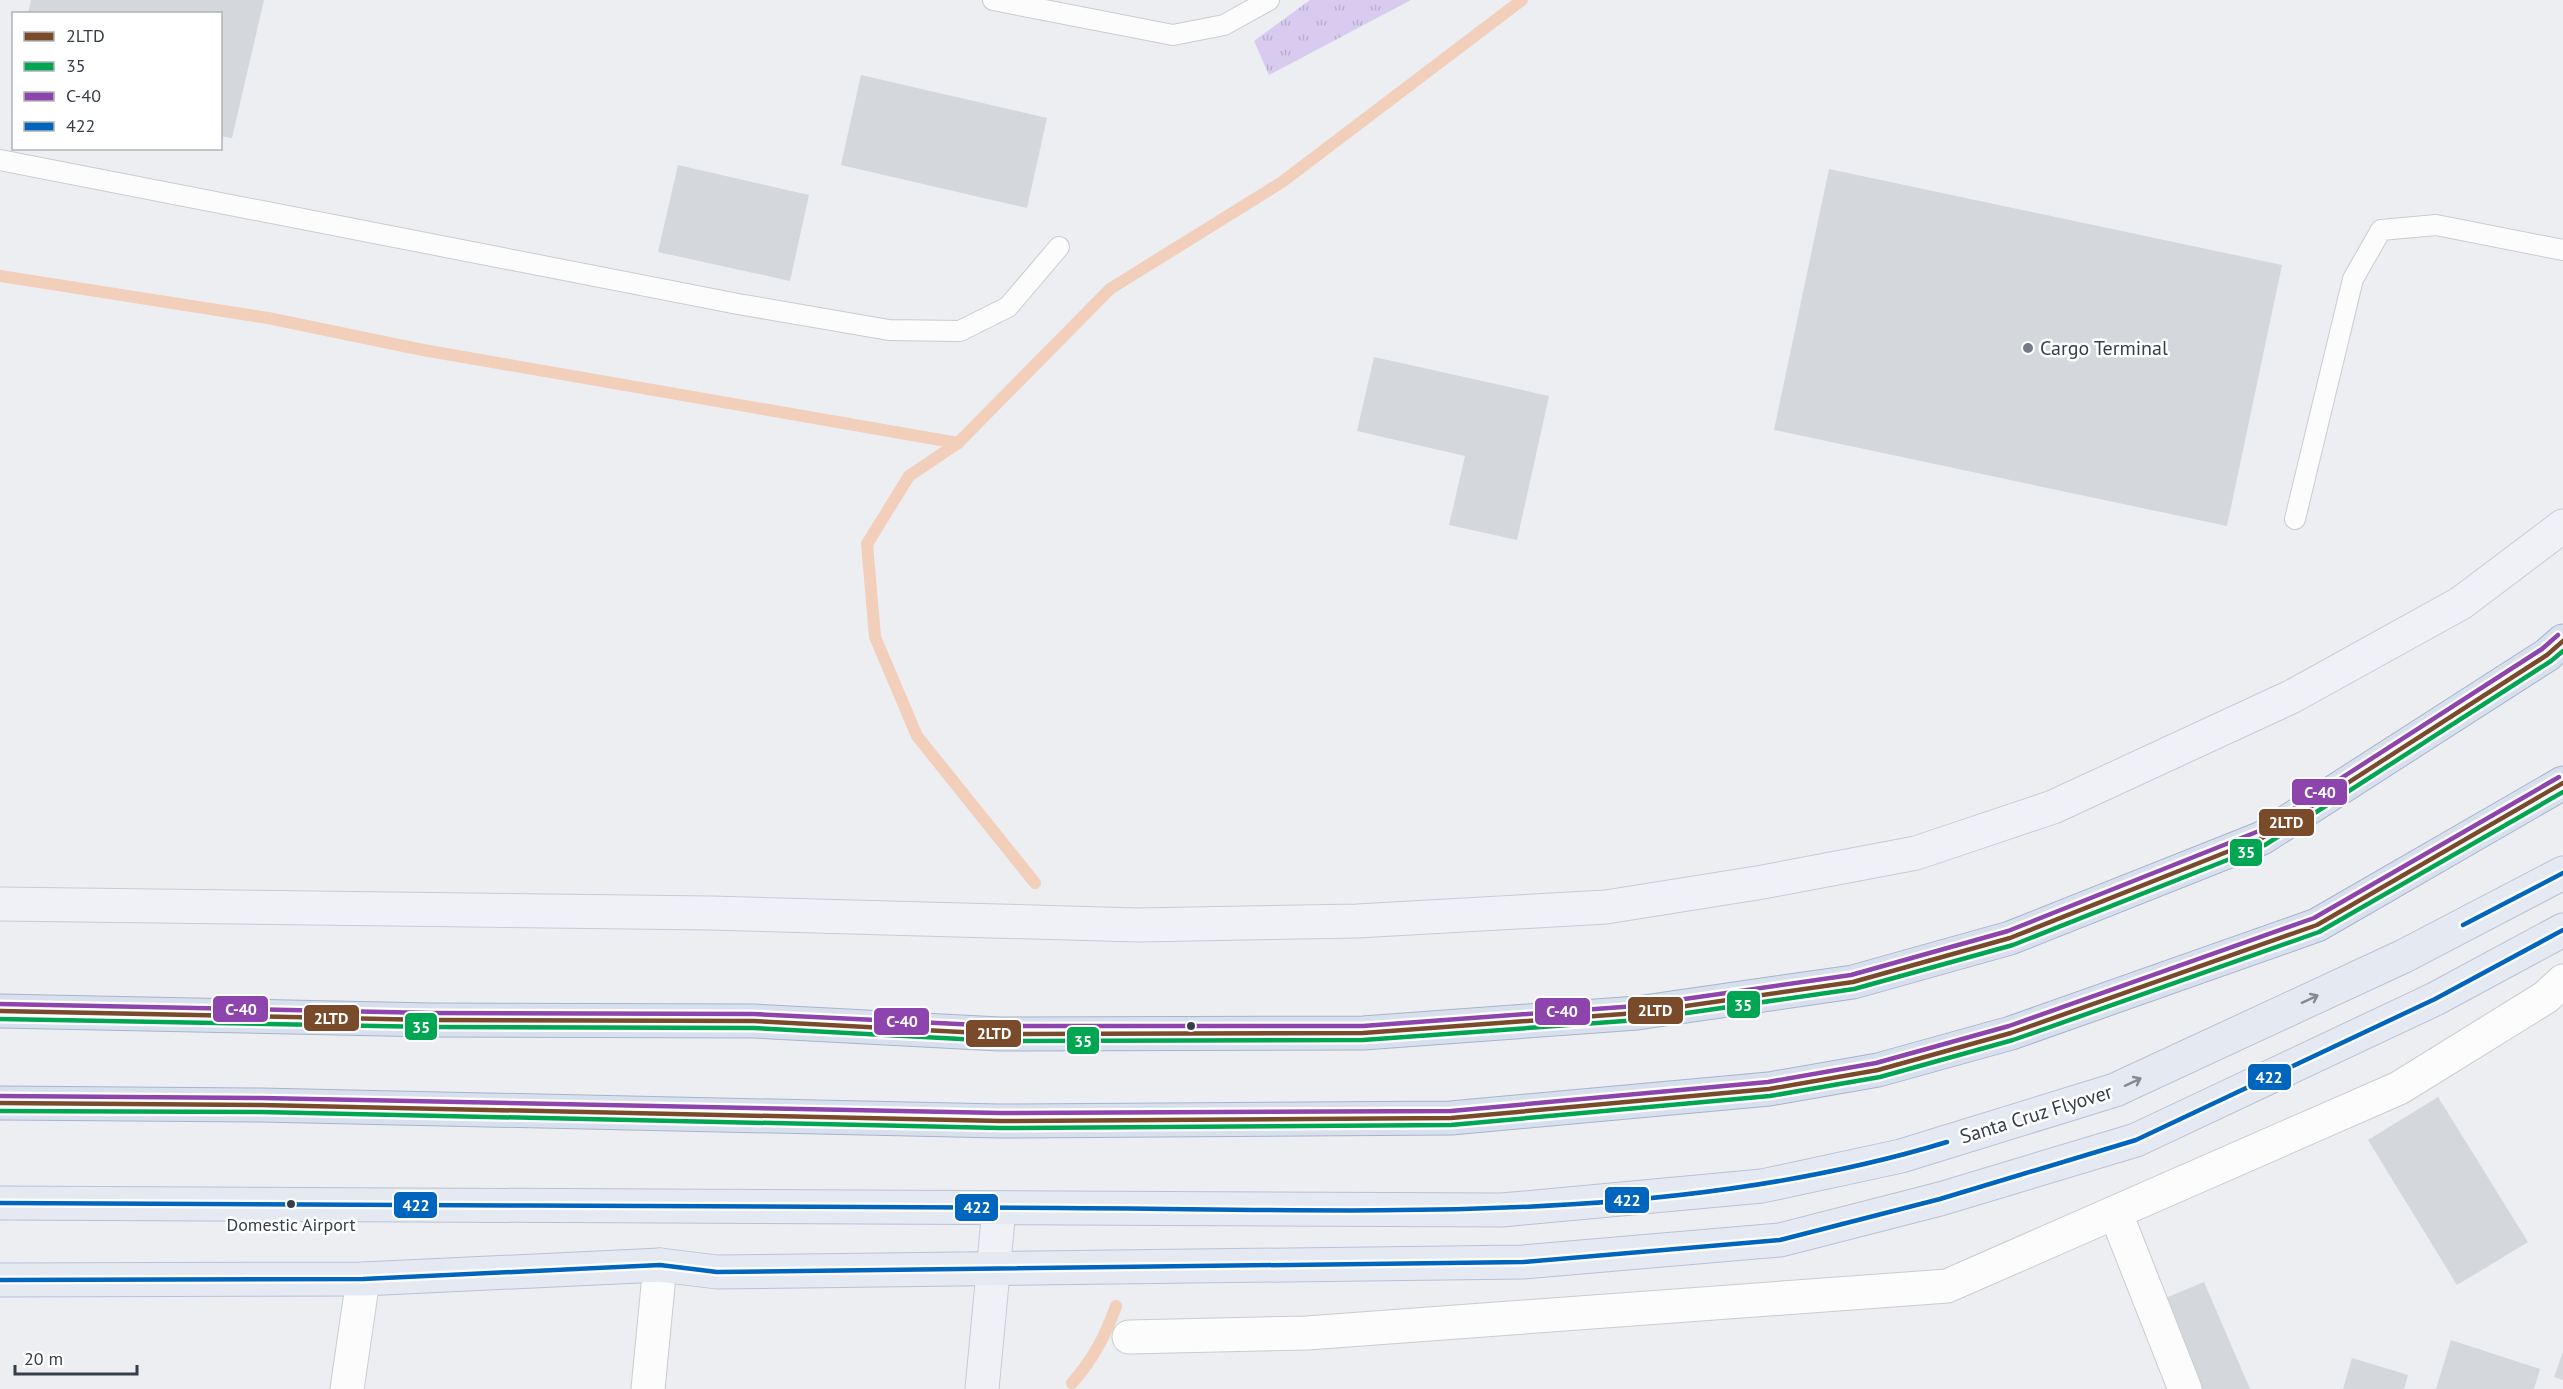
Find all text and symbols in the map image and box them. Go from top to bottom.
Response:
legend [12,12,222,150]
text: 2LTD [66,24,105,47]
text: 35 [66,54,86,77]
text: C-40 [66,84,101,107]
text: 422 [66,114,95,137]
place label: Cargo Terminal [2040,335,2168,361]
marker: Cargo Terminal [2021,341,2035,355]
line badge: C-40 [2291,778,2348,806]
text: C-40 [2304,782,2336,802]
line badge: 2LTD [2258,808,2315,837]
text: 2LTD [2269,812,2303,832]
line badge: 35 [2229,838,2263,867]
text: 35 [2237,842,2255,862]
line badge: 35 [1726,990,1761,1019]
one-way arrow [2301,993,2319,1005]
line badge: C-40 [212,995,269,1023]
text: 35 [1734,995,1752,1015]
line badge: 2LTD [1627,996,1684,1025]
line badge: C-40 [1534,997,1591,1026]
text: C-40 [225,999,257,1019]
text: 2LTD [1638,1000,1672,1020]
text: C-40 [1546,1001,1578,1021]
line badge: 2LTD [303,1004,360,1032]
line badge: C-40 [873,1007,930,1036]
text: 2LTD [314,1008,348,1028]
text: C-40 [886,1011,918,1031]
line badge: 35 [404,1012,438,1041]
text: 35 [412,1017,430,1037]
line badge: 2LTD [965,1019,1022,1048]
unlabelled marker [1185,1020,1197,1032]
text: 2LTD [977,1023,1011,1043]
line badge: 35 [1066,1026,1100,1055]
text: 35 [1074,1031,1092,1051]
line badge: 422 [2247,1063,2292,1091]
text: 422 [2255,1067,2283,1087]
one-way arrow [2124,1075,2142,1087]
street label: Santa Cruz Flyover [1957,1078,2116,1150]
line badge: 422 [1604,1186,1650,1214]
text: 422 [1613,1190,1641,1210]
line badge: 422 [393,1191,438,1219]
line badge: 422 [954,1193,999,1222]
text: 422 [402,1195,430,1215]
text: 422 [963,1197,991,1217]
marker: Domestic Airport [285,1198,297,1210]
place label: Domestic Airport [226,1213,356,1236]
scale bar [15,1338,136,1376]
text: 20 m [24,1347,63,1370]

